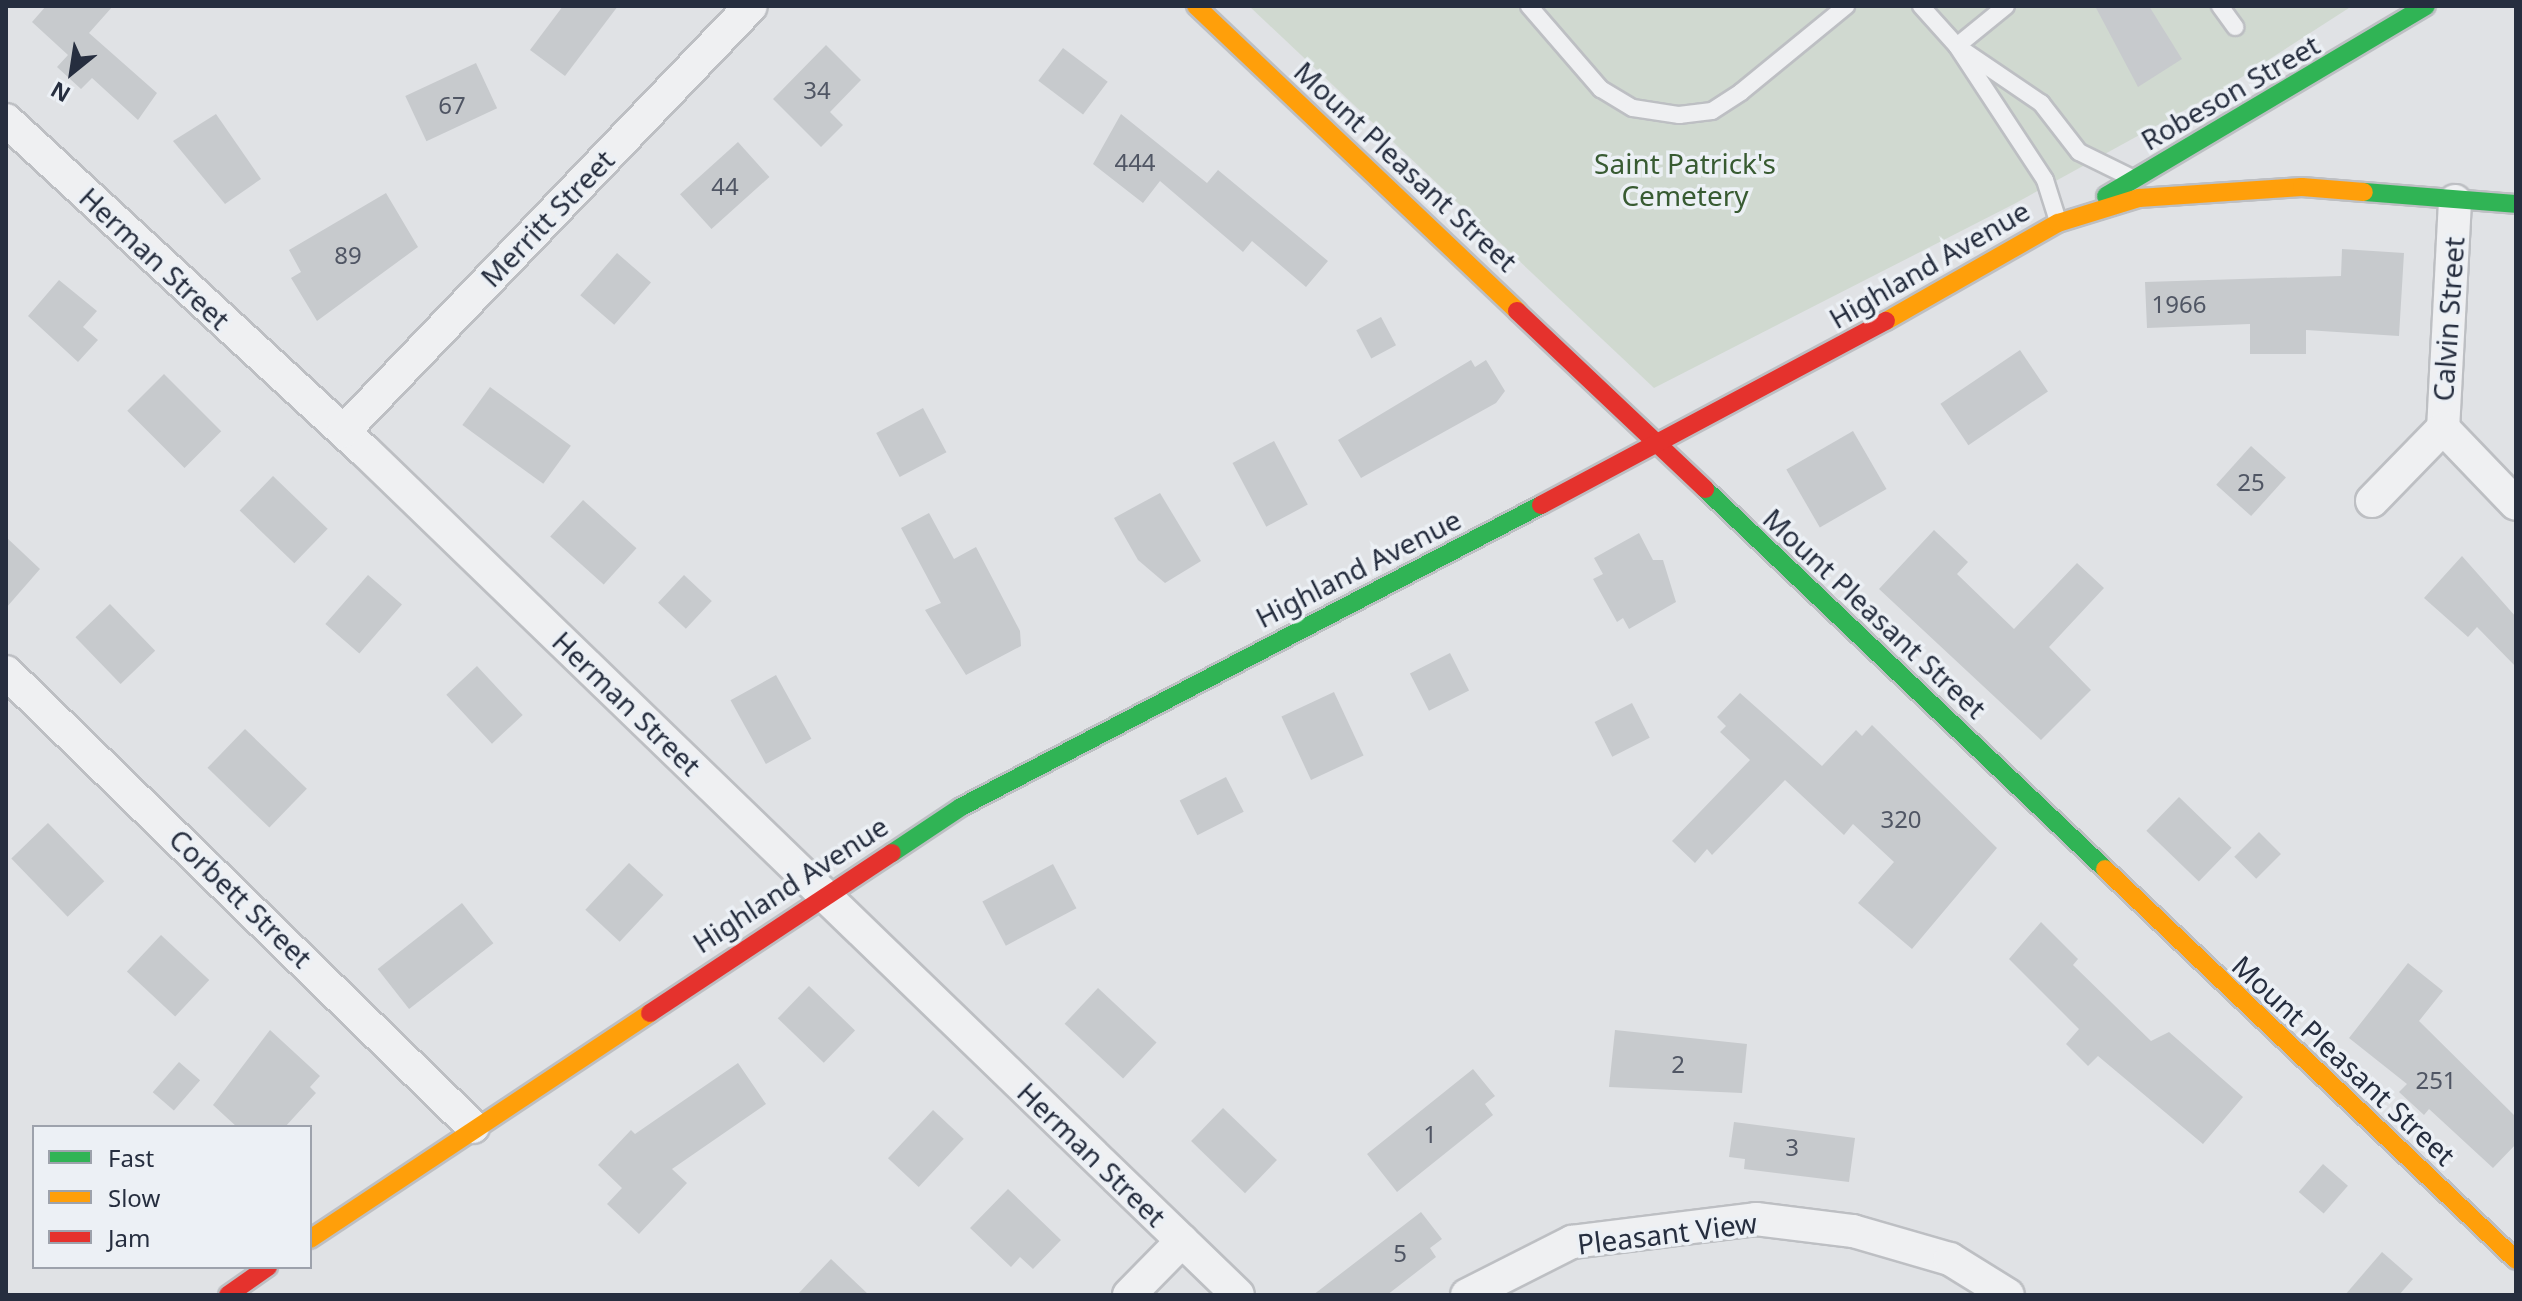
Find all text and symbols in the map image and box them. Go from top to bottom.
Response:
street label: Robeson Street [2135,27,2325,157]
north arrow [32,32,112,112]
street label: Mount Pleasant Street [1288,54,1524,278]
text: N [45,75,75,110]
house number: 34 [803,76,831,104]
house number: 67 [438,91,466,119]
street label: Merritt Street [473,143,621,293]
park label: Saint Patrick's Cemetery [1594,146,1776,212]
house number: 444 [1114,148,1156,176]
house number: 44 [711,172,739,200]
street label: Herman Street [73,180,237,336]
street label: Highland Avenue [1823,193,2035,335]
street label: Calvin Street [2425,236,2471,402]
house number: 89 [334,241,362,269]
house number: 1966 [2152,290,2206,318]
house number: 25 [2237,468,2265,496]
street label: Mount Pleasant Street [1757,501,1993,725]
street label: Highland Avenue [1250,502,1466,634]
street label: Herman Street [546,624,708,782]
house number: 320 [1880,805,1922,833]
street label: Highland Avenue [686,808,894,960]
street label: Corbett Street [163,822,319,974]
street label: Mount Pleasant Street [2226,948,2462,1172]
house number: 2 [1671,1050,1685,1078]
house number: 251 [2415,1066,2457,1094]
street label: Herman Street [1011,1075,1173,1233]
house number: 1 [1423,1120,1437,1148]
legend [32,1125,312,1269]
house number: 3 [1785,1133,1799,1161]
text: Fast [108,1141,154,1174]
text: Slow [108,1181,160,1214]
street label: Pleasant View [1575,1205,1759,1261]
text: Jam [108,1221,150,1254]
house number: 5 [1393,1239,1407,1267]

